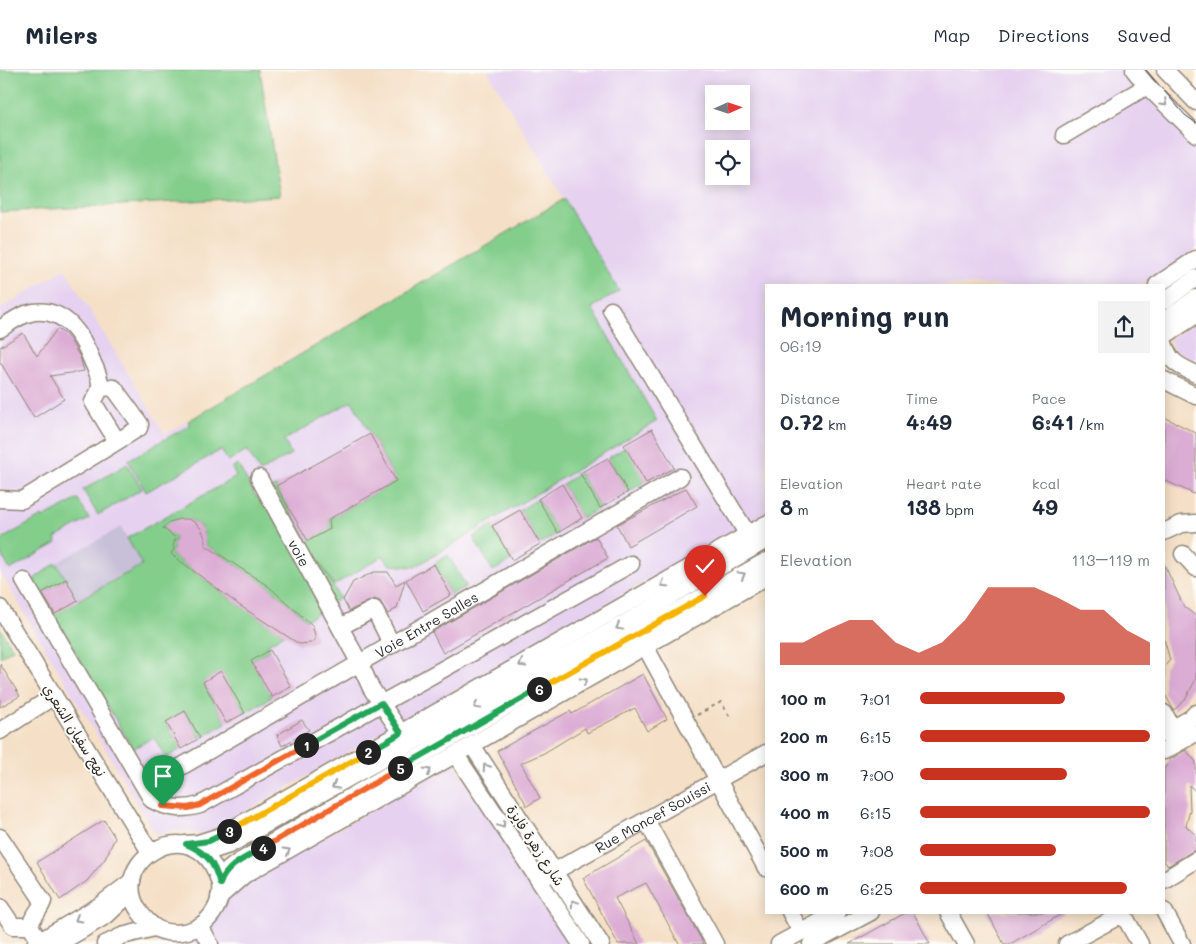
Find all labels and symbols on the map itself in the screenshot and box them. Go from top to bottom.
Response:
north arrow [705,85,750,130]
one-way arrow [1159,97,1168,106]
street label: voie [284,536,315,570]
pin [684,545,726,596]
one-way arrow [737,571,746,581]
one-way arrow [660,578,669,588]
street label: Voie Entre Salles [371,587,481,662]
one-way arrow [615,621,624,631]
one-way arrow [519,658,528,668]
pin: 6 [526,676,552,702]
one-way arrow [579,677,588,687]
street label: نهج سفيان الشعري [37,680,111,781]
one-way arrow [473,700,482,710]
pin: 1 [294,732,318,758]
pin: 2 [356,740,380,764]
pin [142,755,184,806]
pin: 5 [388,756,412,780]
one-way arrow [483,763,492,773]
one-way arrow [423,767,432,777]
street label: Rue Moncef Souissi [591,777,714,857]
one-way arrow [331,779,340,789]
street label: شارع زهرة فايزة [502,801,569,890]
pin: 3 [216,818,242,844]
one-way arrow [496,819,506,828]
pin: 4 [250,836,276,860]
one-way arrow [281,847,290,857]
one-way arrow [571,900,580,909]
one-way arrow [74,912,83,922]

